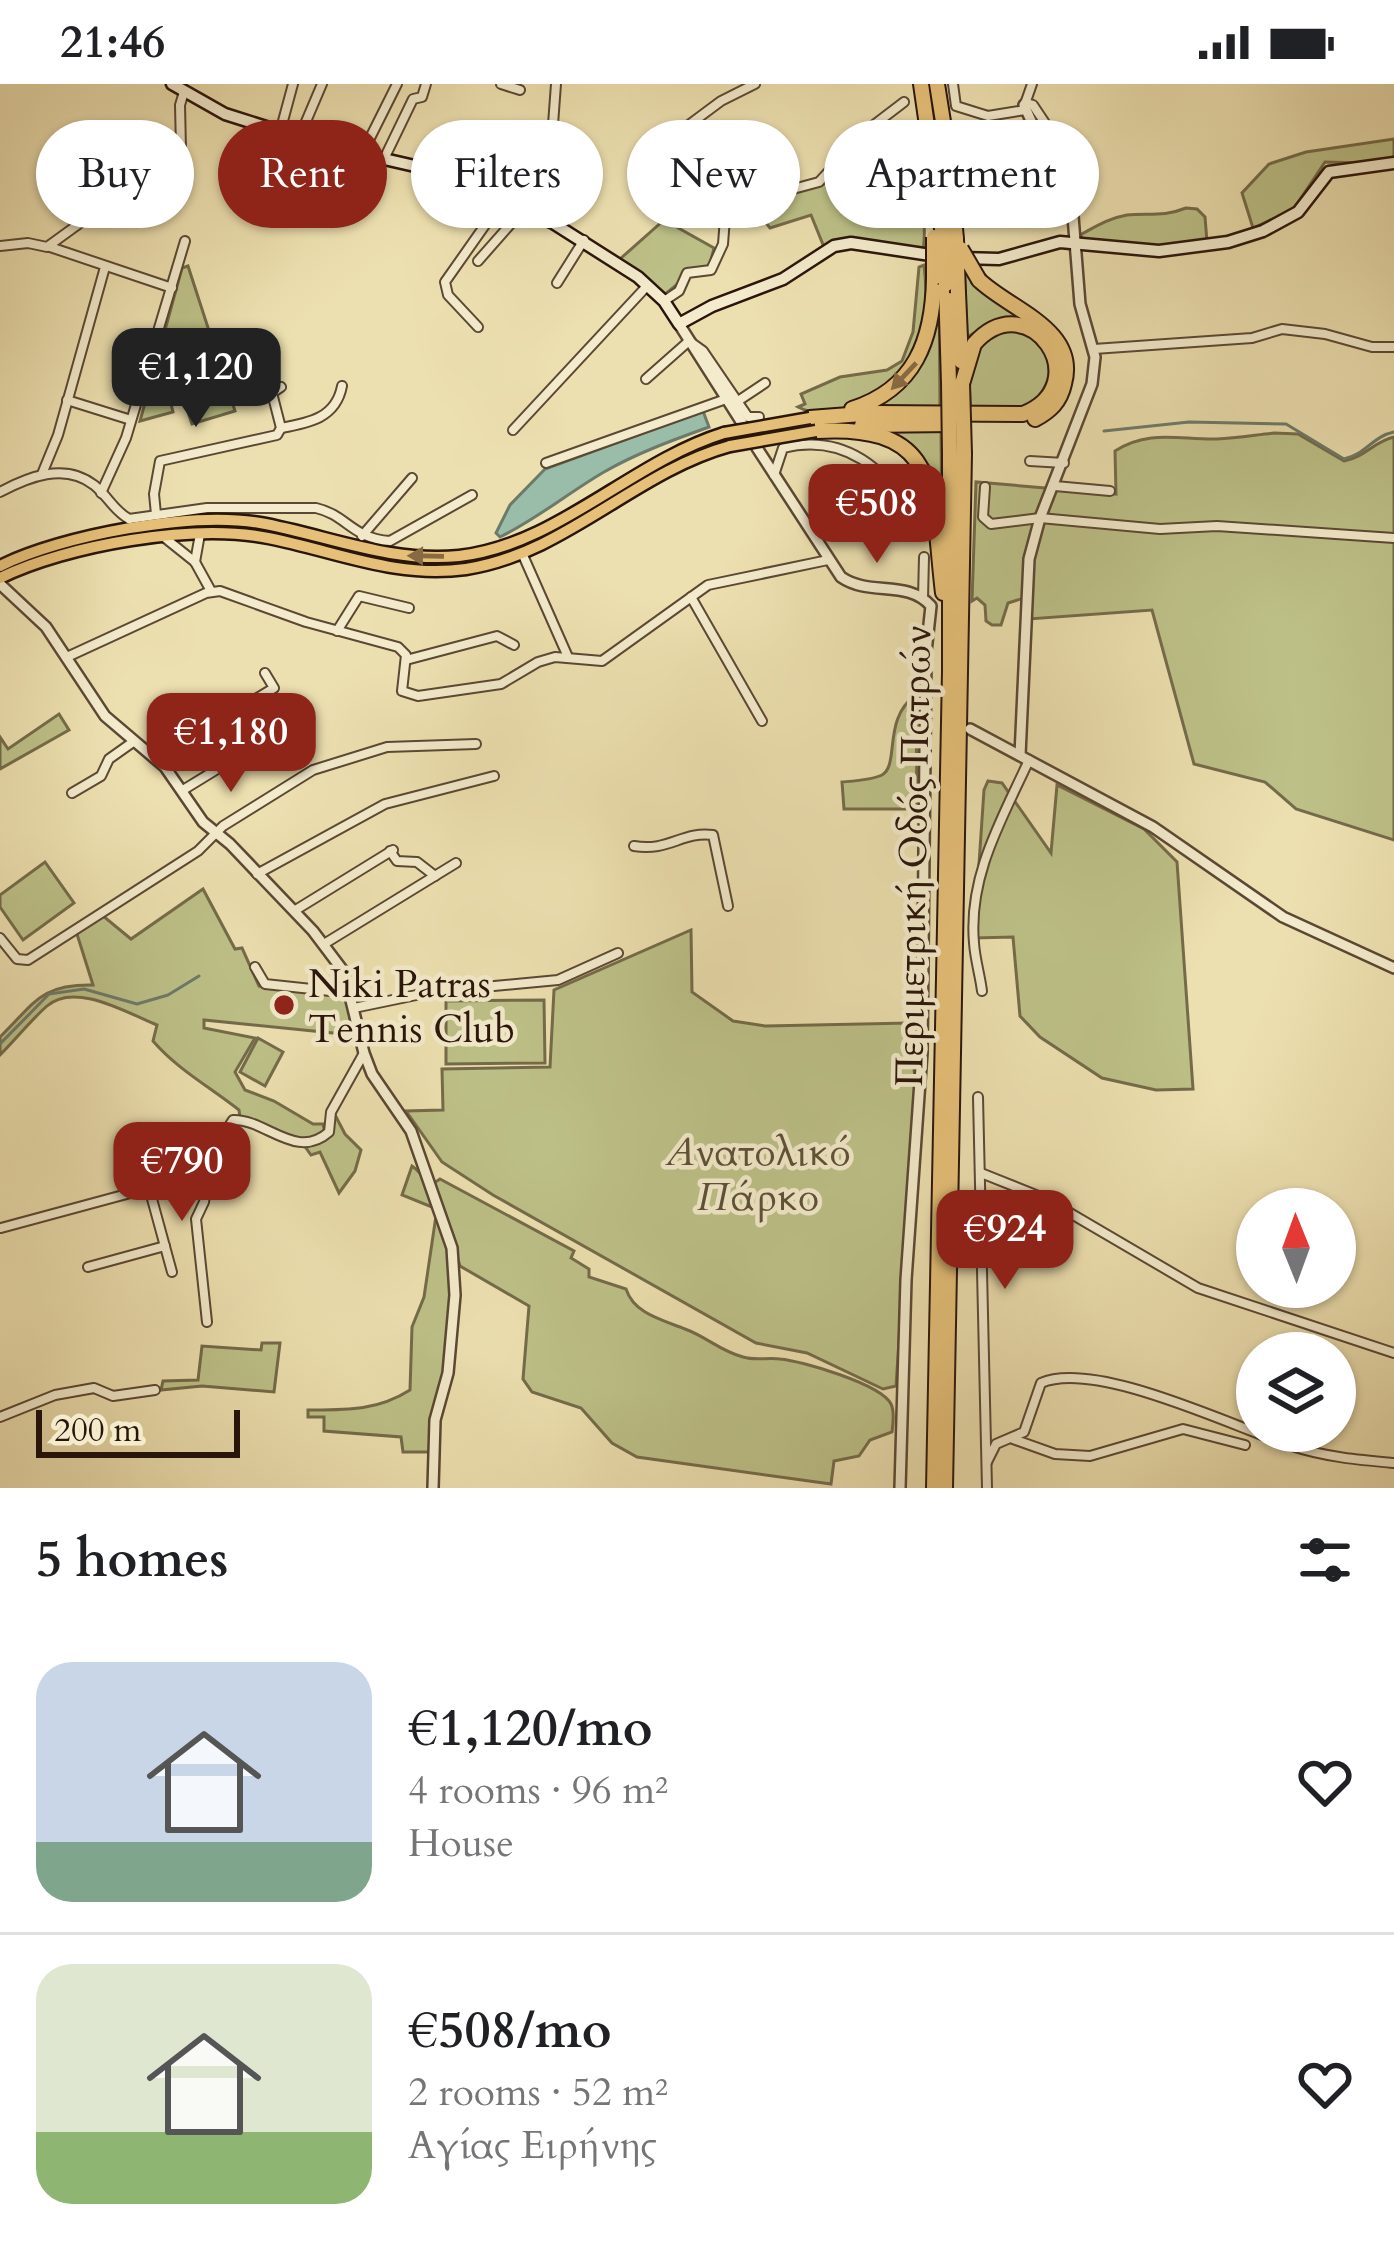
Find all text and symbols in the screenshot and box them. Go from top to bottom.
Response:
text: 21:46 [60,12,165,73]
chip: Buy [36,120,194,228]
chip: Rent [218,120,387,228]
chip: Filters [411,120,603,228]
chip: New [627,120,800,228]
chip: Apartment [824,120,1099,228]
pin: €1,120 [98,328,294,430]
text: €1,120 [139,340,253,393]
one-way arrow [890,361,918,390]
pin: €508 [806,464,948,566]
text: €508 [835,476,919,529]
one-way arrow [406,546,444,565]
street label: Περιμετρική Οδός Πατρών [883,625,944,1087]
pin: €1,180 [133,693,329,795]
text: €1,180 [174,705,288,758]
place label: Niki Patras Tennis Club [308,958,515,1056]
marker: Niki Patras Tennis Club [271,992,297,1018]
pin: €790 [111,1122,253,1224]
park label: Ανατολικό Πάρκο [664,1126,851,1224]
text: €790 [140,1134,224,1187]
north arrow [1236,1188,1356,1308]
map controls [1236,1188,1356,1452]
pin: €924 [934,1190,1076,1292]
text: €924 [963,1202,1047,1255]
button: layers [1236,1332,1356,1452]
scale bar [36,1404,240,1457]
text: 200 m [54,1408,141,1453]
text: 5 homes [36,1525,228,1595]
icon: filters [1292,1527,1358,1593]
text: €1,120/mo [408,1694,653,1764]
icon: home [132,1710,276,1854]
icon: heart [1292,1749,1358,1815]
text: 4 rooms · 96 m² [408,1764,668,1817]
text: House [408,1817,514,1870]
text: €508/mo [408,1996,611,2066]
icon: home [132,2012,276,2156]
icon: heart [1292,2051,1358,2117]
text: 2 rooms · 52 m² [408,2066,668,2119]
text: Αγίας Ειρήνης [408,2119,657,2172]

